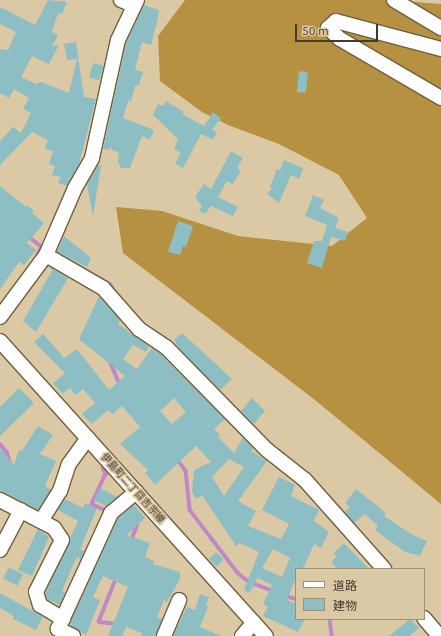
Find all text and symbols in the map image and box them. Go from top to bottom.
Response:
scale bar [297,16,380,42]
text: 50 m [302,24,329,37]
street label: 伊島町二丁目吉宗線 [98,451,168,525]
legend [295,568,425,620]
text: 道路 [333,579,357,592]
text: 建物 [333,599,357,612]

